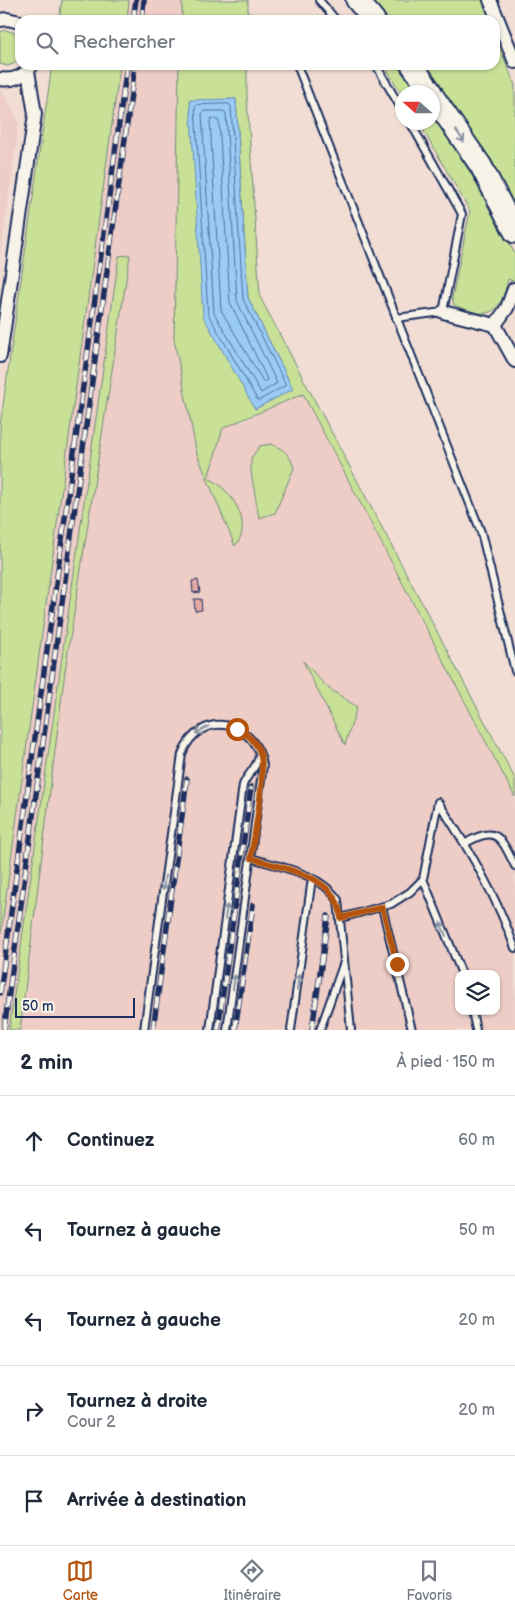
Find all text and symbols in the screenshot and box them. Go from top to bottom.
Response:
search box [15,15,500,70]
icon: search [33,29,61,57]
text: Rechercher [73,31,175,54]
north arrow [395,85,440,130]
one-way arrow [455,128,465,142]
route start [226,718,249,741]
one-way arrow [194,725,209,735]
one-way arrow [159,875,169,891]
one-way arrow [221,905,231,921]
one-way arrow [438,921,447,936]
route end [386,953,409,976]
map controls [455,970,500,1015]
button: layers [455,970,500,1015]
one-way arrow [229,974,239,990]
one-way arrow [293,974,303,990]
scale bar [15,995,135,1018]
text: 50 m [22,998,54,1015]
text: 2 min [20,1050,73,1075]
text: À pied · 150 m [396,1053,495,1072]
icon: ahead [20,1127,48,1155]
text: Continuez [67,1129,154,1152]
text: 60 m [458,1131,495,1150]
icon: left [20,1217,48,1245]
text: Tournez à gauche [67,1219,221,1242]
text: 50 m [459,1221,495,1240]
icon: left [20,1307,48,1335]
text: Tournez à gauche [67,1309,221,1332]
text: 20 m [459,1311,495,1330]
text: Tournez à droite [67,1390,208,1413]
icon: right [20,1397,48,1425]
text: 20 m [459,1401,495,1420]
text: Cour 2 [67,1413,116,1432]
icon: arrive [20,1487,48,1515]
text: Arrivée à destination [67,1489,246,1512]
tab: Carte [63,1557,98,1604]
tab: Itinéraire [224,1557,281,1604]
tab: Favoris [407,1557,452,1604]

